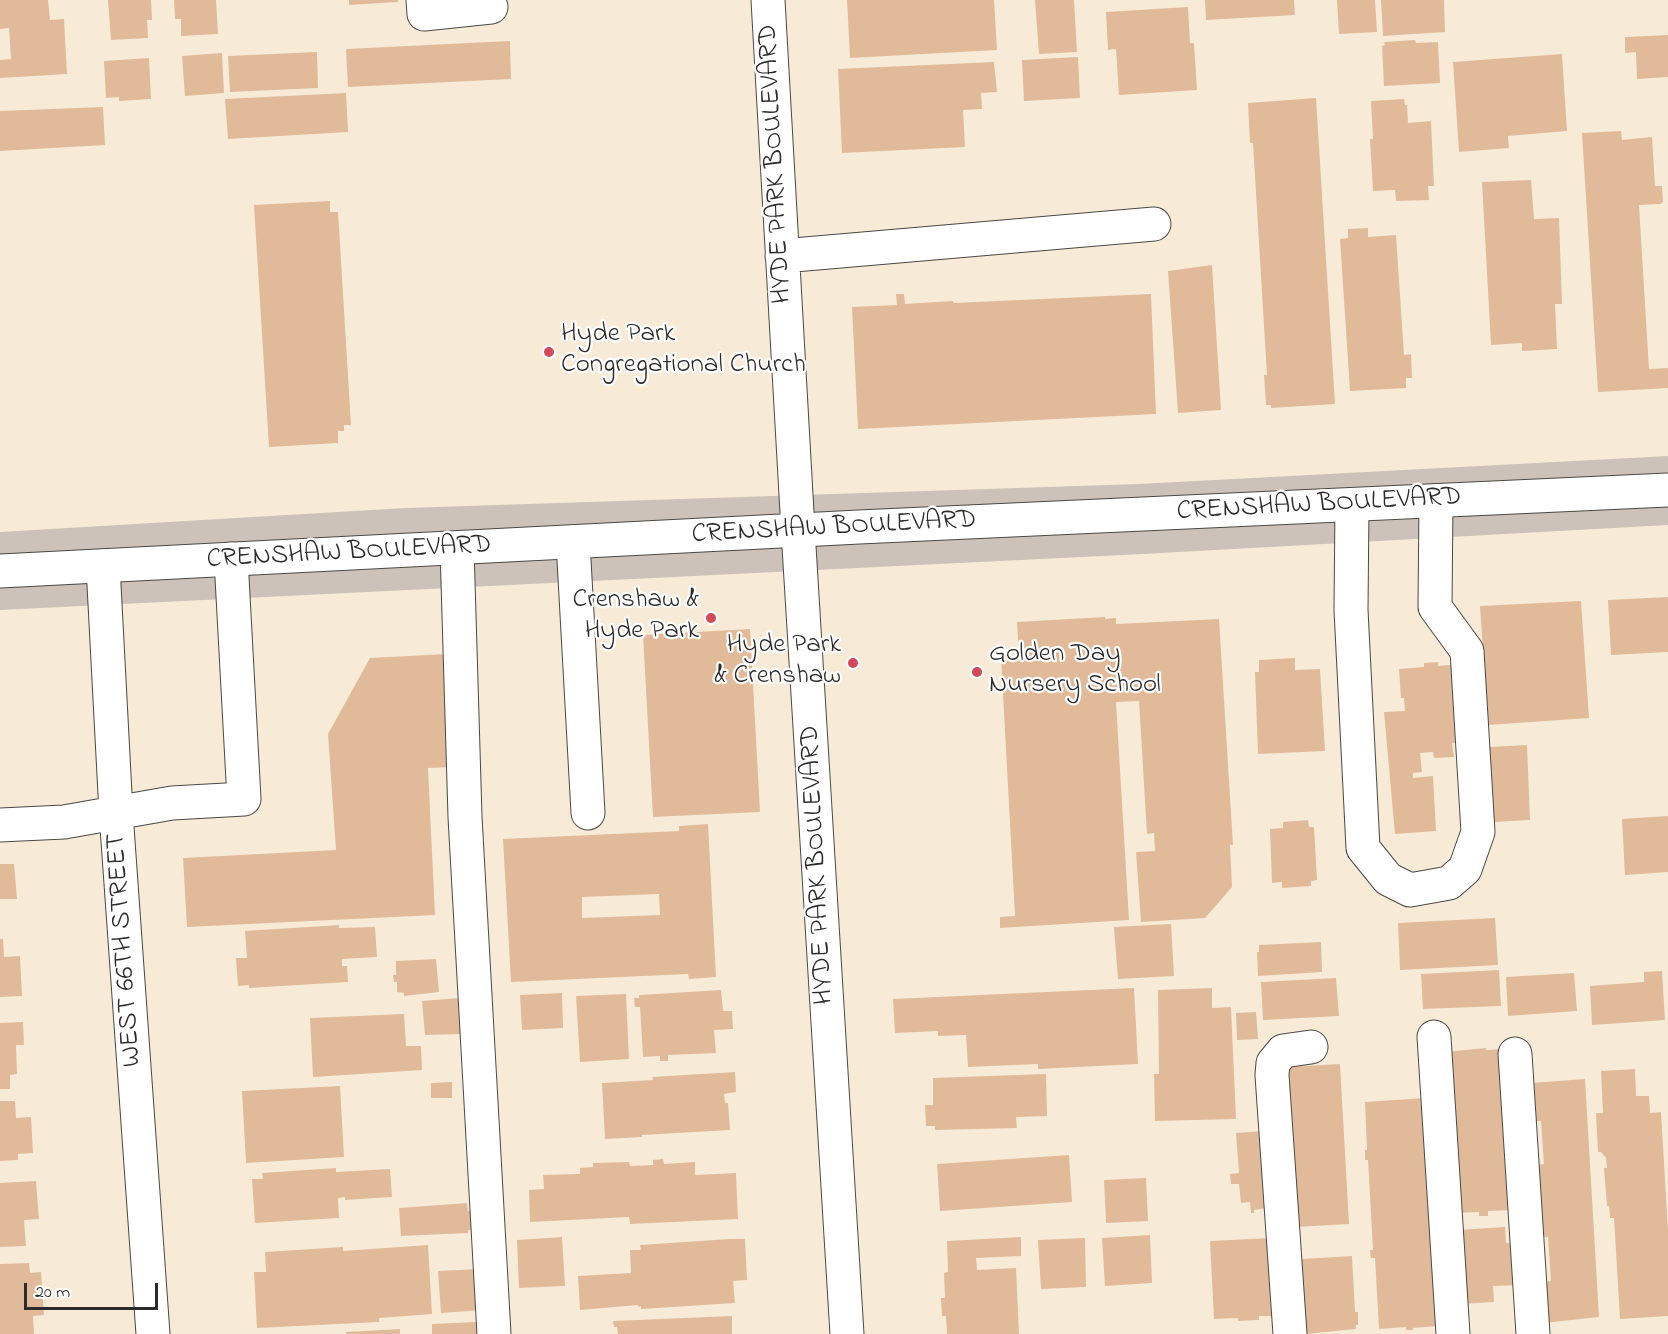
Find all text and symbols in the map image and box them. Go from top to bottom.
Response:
street label: HYDE PARK BOULEVARD [753,23,801,305]
place label: Hyde Park Congregational Church [561,320,806,383]
marker: Hyde Park Congregational Church [542,345,556,359]
street label: CRENSHAW BOULEVARD [1176,482,1462,530]
street label: CRENSHAW BOULEVARD [691,505,977,553]
street label: CRENSHAW BOULEVARD [206,530,492,578]
place label: Crenshaw & Hyde Park [572,586,699,649]
marker: Crenshaw & Hyde Park [704,611,718,625]
place label: Hyde Park & Crenshaw [714,631,841,694]
place label: Golden Day Nursery School [989,640,1161,703]
marker: Hyde Park & Crenshaw [846,656,860,670]
marker: Golden Day Nursery School [970,665,984,679]
street label: HYDE PARK BOULEVARD [795,724,843,1006]
street label: WEST 66TH STREET [102,832,150,1068]
scale bar [27,1271,160,1309]
text: 20 m [35,1280,70,1306]

